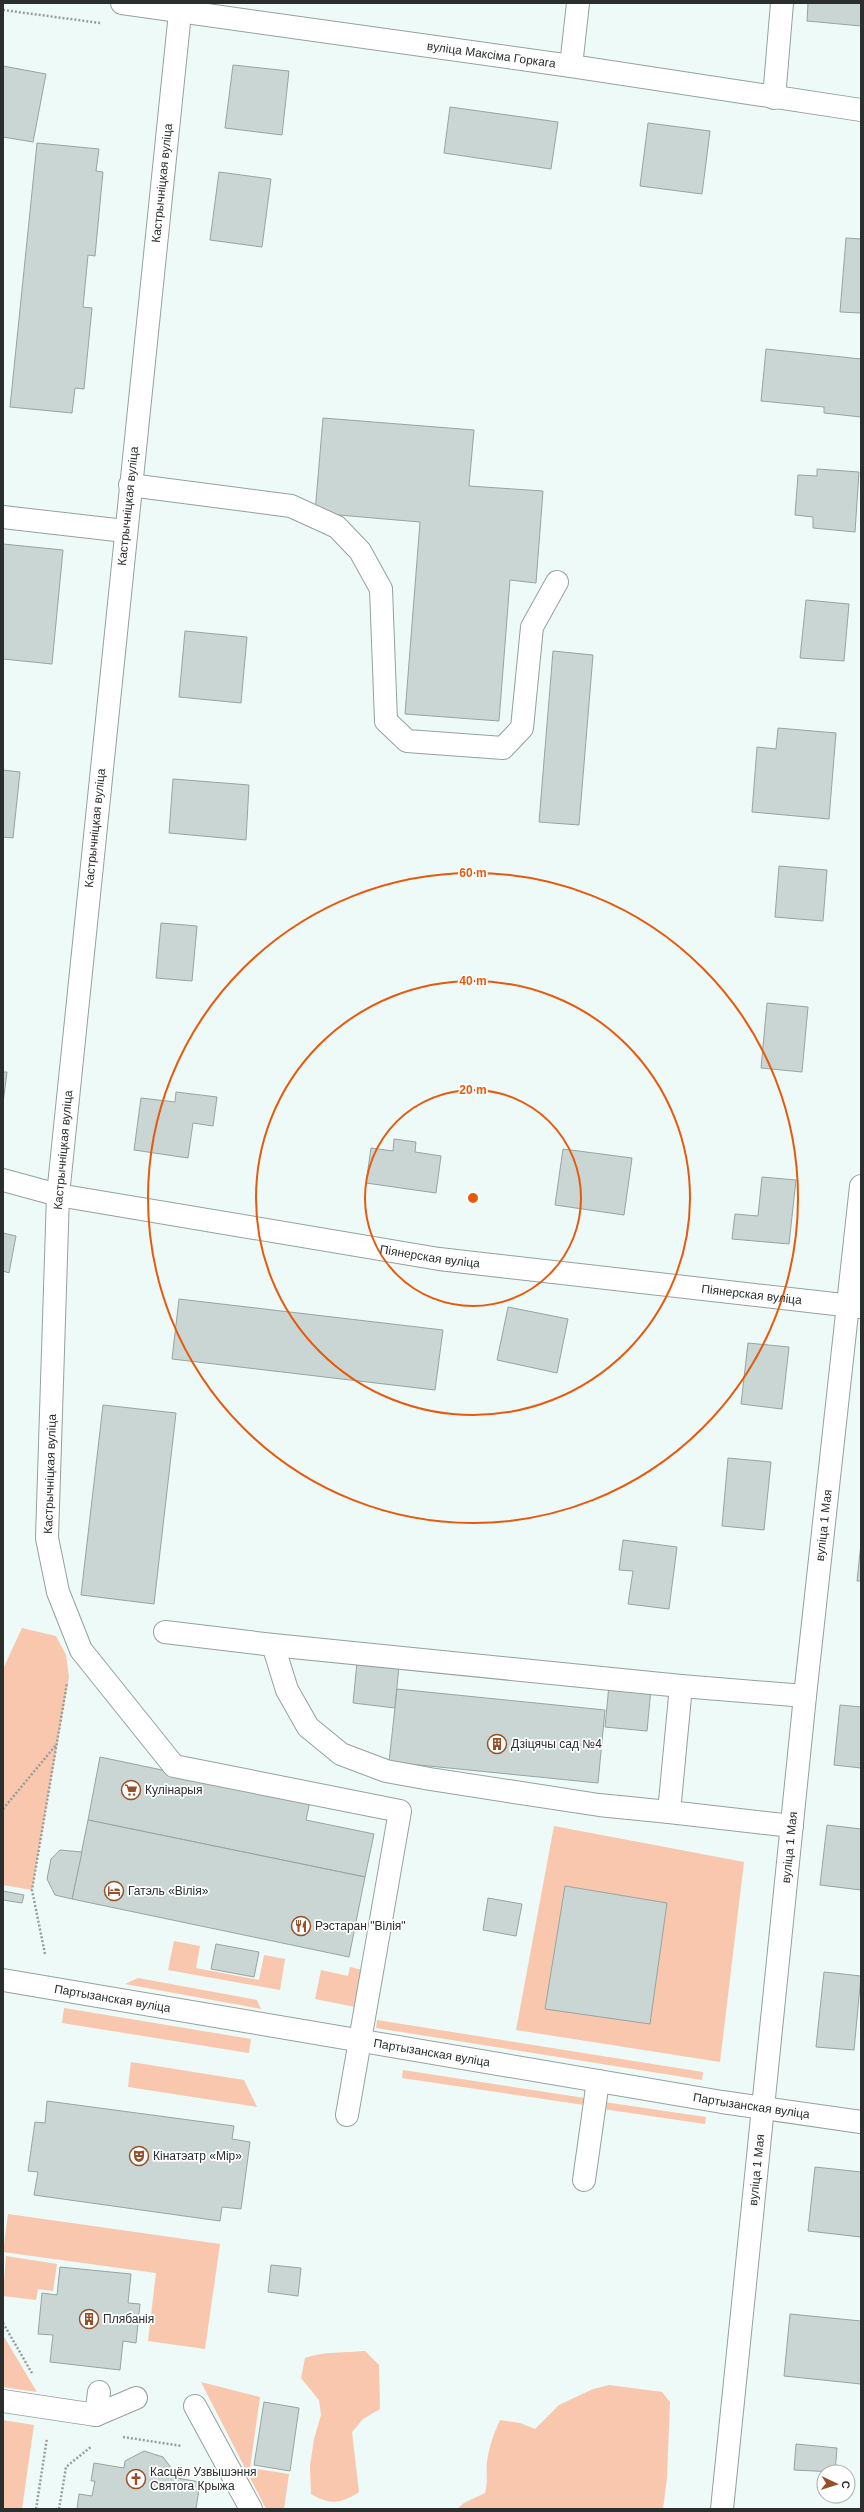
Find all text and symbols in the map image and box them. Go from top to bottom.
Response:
street label: вуліца Максіма Горкага [426,39,557,71]
street label: Кастрычніцкая вуліца [149,122,175,243]
street label: Кастрычніцкая вуліца [115,445,141,566]
street label: Кастрычніцкая вуліца [82,767,108,888]
text: 60 m [459,866,487,880]
text: 40 m [459,974,487,988]
text: 20 m [459,1083,487,1097]
street label: Кастрычніцкая вуліца [51,1089,75,1210]
centre of rings [466,1191,480,1205]
street label: Піянерская вуліца [379,1242,481,1271]
street label: Піянерская вуліца [701,1282,803,1307]
street label: Кастрычніцкая вуліца [41,1413,59,1534]
street label: вуліца 1 Мая [813,1489,835,1562]
building icon: Дзіцячы сад №4 [486,1733,508,1755]
place label: Дзіцячы сад №4 [511,1737,602,1751]
supermarket icon: Кулінарыя [120,1779,142,1801]
place label: Кулінарыя [145,1783,203,1797]
street label: вуліца 1 Мая [779,1811,800,1884]
hotel icon: Гатэль «Вілія» [103,1880,125,1902]
place label: Гатэль «Вілія» [128,1884,209,1898]
restaurant icon: Рэстаран "Вілія" [290,1915,312,1937]
place label: Рэстаран "Вілія" [315,1919,406,1933]
street label: Партызанская вуліца [53,1982,172,2015]
street label: Партызанская вуліца [373,2036,491,2070]
street label: Партызанская вуліца [692,2090,811,2122]
street label: вуліца 1 Мая [746,2133,767,2206]
theatre icon: Кінатэатр «Мір» [128,2145,150,2167]
place label: Кінатэатр «Мір» [153,2149,242,2163]
building icon: Плябанія [78,2308,100,2330]
place label: Плябанія [103,2312,154,2326]
north arrow [816,2464,856,2504]
place label: Касцёл Узвышэння Святога Крыжа [150,2465,257,2493]
church icon: Касцёл Узвышэння Святога Крыжа [125,2468,147,2490]
text: С [840,2480,852,2489]

